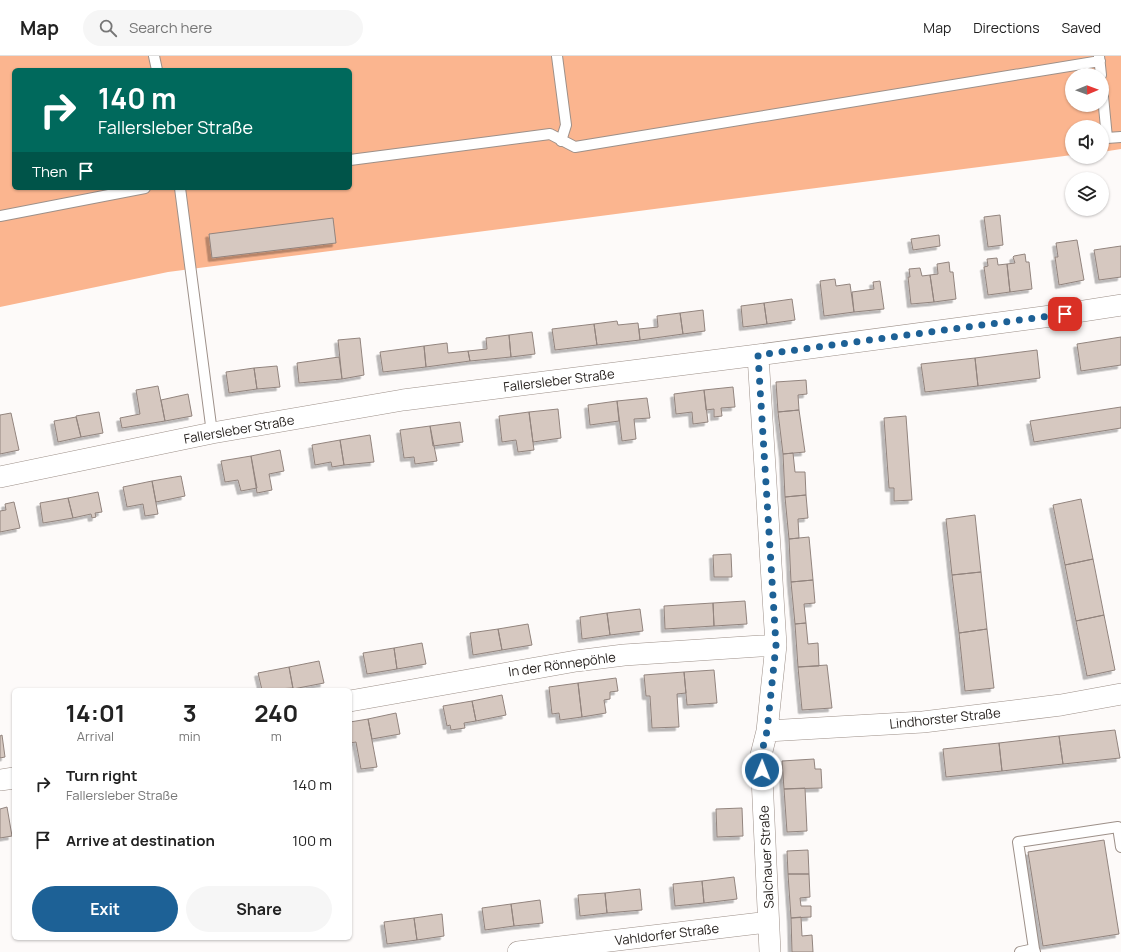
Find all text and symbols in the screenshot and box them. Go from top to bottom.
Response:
search box [83,10,363,46]
text: Map [20,15,59,41]
icon: search [97,17,119,39]
text: Search here [129,17,212,38]
text: Map [923,18,951,37]
text: Directions [973,18,1040,37]
text: Saved [1062,18,1101,37]
north arrow [1065,68,1109,112]
map controls [1065,68,1109,216]
text: 140 m [98,79,177,117]
icon: right [32,84,84,136]
text: Fallersleber Straße [98,115,253,139]
button: sound [1065,120,1109,164]
icon: arrive [75,160,97,182]
text: Then [32,161,67,182]
button: layers [1065,172,1109,216]
pin [1048,297,1082,331]
icon: arrive [1054,303,1076,325]
street label: Fallersleber Straße [502,364,616,396]
street label: Fallersleber Straße [182,410,296,448]
street label: In der Rönnepöhle [507,647,617,680]
text: 14:01 [66,696,125,729]
text: 3 [183,696,197,729]
text: 240 [254,696,298,729]
street label: Lindhorster Straße [888,703,1002,733]
text: Arrival [77,727,114,745]
text: min [179,727,201,745]
text: m [271,727,282,745]
position arrow [741,749,783,791]
text: Turn right [66,765,137,786]
icon: right [32,773,54,795]
text: 140 m [292,774,332,795]
text: Fallersleber Straße [66,786,178,804]
street label: Salchauer Straße [754,805,778,909]
icon: arrive [32,829,54,851]
text: Arrive at destination [66,830,215,851]
text: 100 m [292,830,332,851]
button: Exit [32,886,178,932]
button: Share [186,886,332,932]
street label: Vahldorfer Straße [614,919,720,949]

